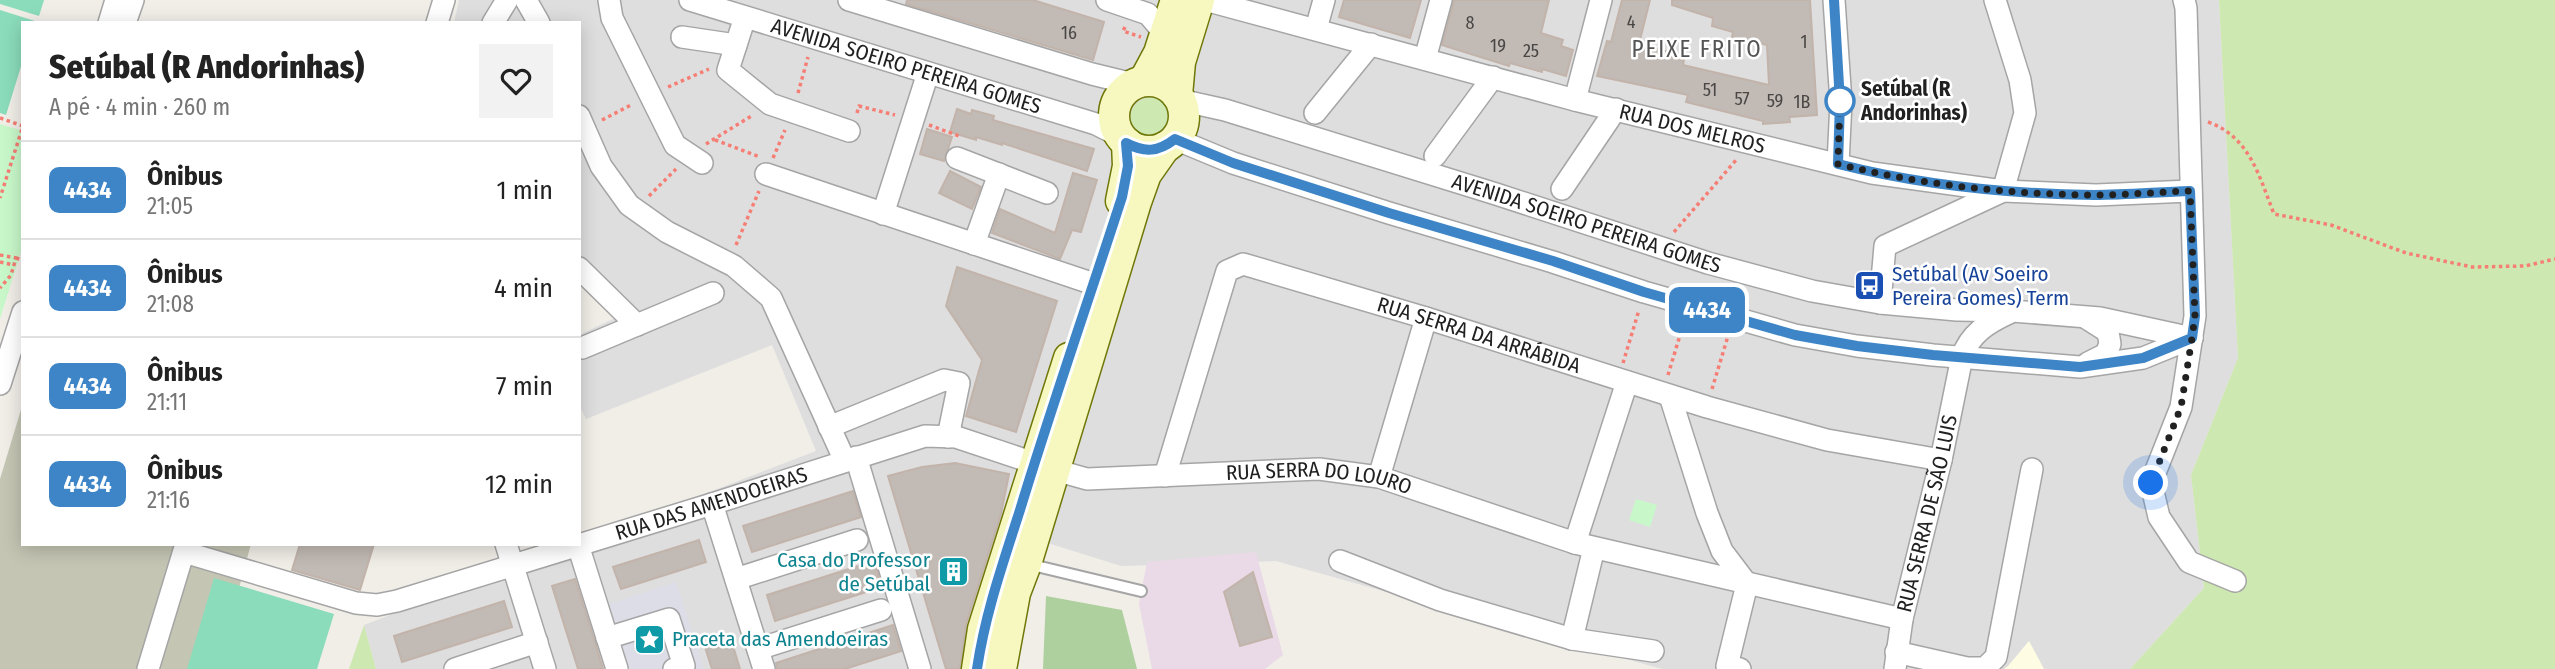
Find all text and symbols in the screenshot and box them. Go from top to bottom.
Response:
house number: 4 [1627,11,1636,33]
house number: 8 [1466,12,1475,34]
street label: AVENIDA SOEIRO PEREIRA GOMES [768,13,1044,120]
house number: 16 [1061,22,1077,44]
house number: 1 [1800,31,1808,53]
house number: 19 [1490,35,1506,57]
district label: PEIXE FRITO [1631,35,1763,63]
house number: 25 [1523,40,1539,62]
button: heart [479,44,553,118]
text: Setúbal (R Andorinhas) [49,47,364,87]
place label: Setúbal (R Andorinhas) [1860,76,1967,126]
house number: 51 [1703,79,1717,101]
marker: Setúbal (R Andorinhas) [1825,86,1855,116]
house number: 57 [1734,88,1750,110]
house number: 59 [1767,90,1783,112]
house number: 1B [1794,91,1811,113]
text: A pé · 4 min · 260 m [49,93,230,121]
street label: RUA DOS MELROS [1617,98,1768,159]
text: Ônibus [147,161,223,192]
street label: AVENIDA SOEIRO PEREIRA GOMES [1449,168,1724,279]
text: 1 min [497,175,553,206]
text: 4434 [63,176,112,204]
text: 21:05 [147,192,193,220]
text: Ônibus [147,259,223,290]
place label: Setúbal (Av Soeiro Pereira Gomes) Term [1892,261,2069,311]
bus stop icon: Setúbal (Av Soeiro Pereira Gomes) Term [1852,269,1886,303]
text: 4 min [494,273,553,304]
text: 4434 [63,274,112,302]
line badge: 4434 [1658,287,1756,333]
text: 21:08 [147,290,194,318]
street label: RUA SERRA DA ARRÁBIDA [1374,291,1584,379]
text: 4434 [1683,296,1731,324]
text: Ônibus [147,357,223,388]
text: 7 min [496,371,553,402]
text: 4434 [63,372,112,400]
text: 21:11 [147,388,187,416]
street label: RUA SERRA DE SÃO LUIS [1891,413,1963,615]
text: Ônibus [147,455,223,486]
street label: RUA SERRA DO LOURO [1225,456,1415,500]
street label: RUA DAS AMENDOEIRAS [612,461,811,546]
your location [2133,465,2168,500]
text: 12 min [485,469,553,500]
text: 4434 [63,470,112,498]
text: 21:16 [147,486,190,514]
place label: Casa do Professor de Setúbal [777,547,931,597]
building icon: Casa do Professor de Setúbal [936,555,970,589]
place icon: Praceta das Amendoeiras [632,622,666,656]
place label: Praceta das Amendoeiras [672,626,888,652]

